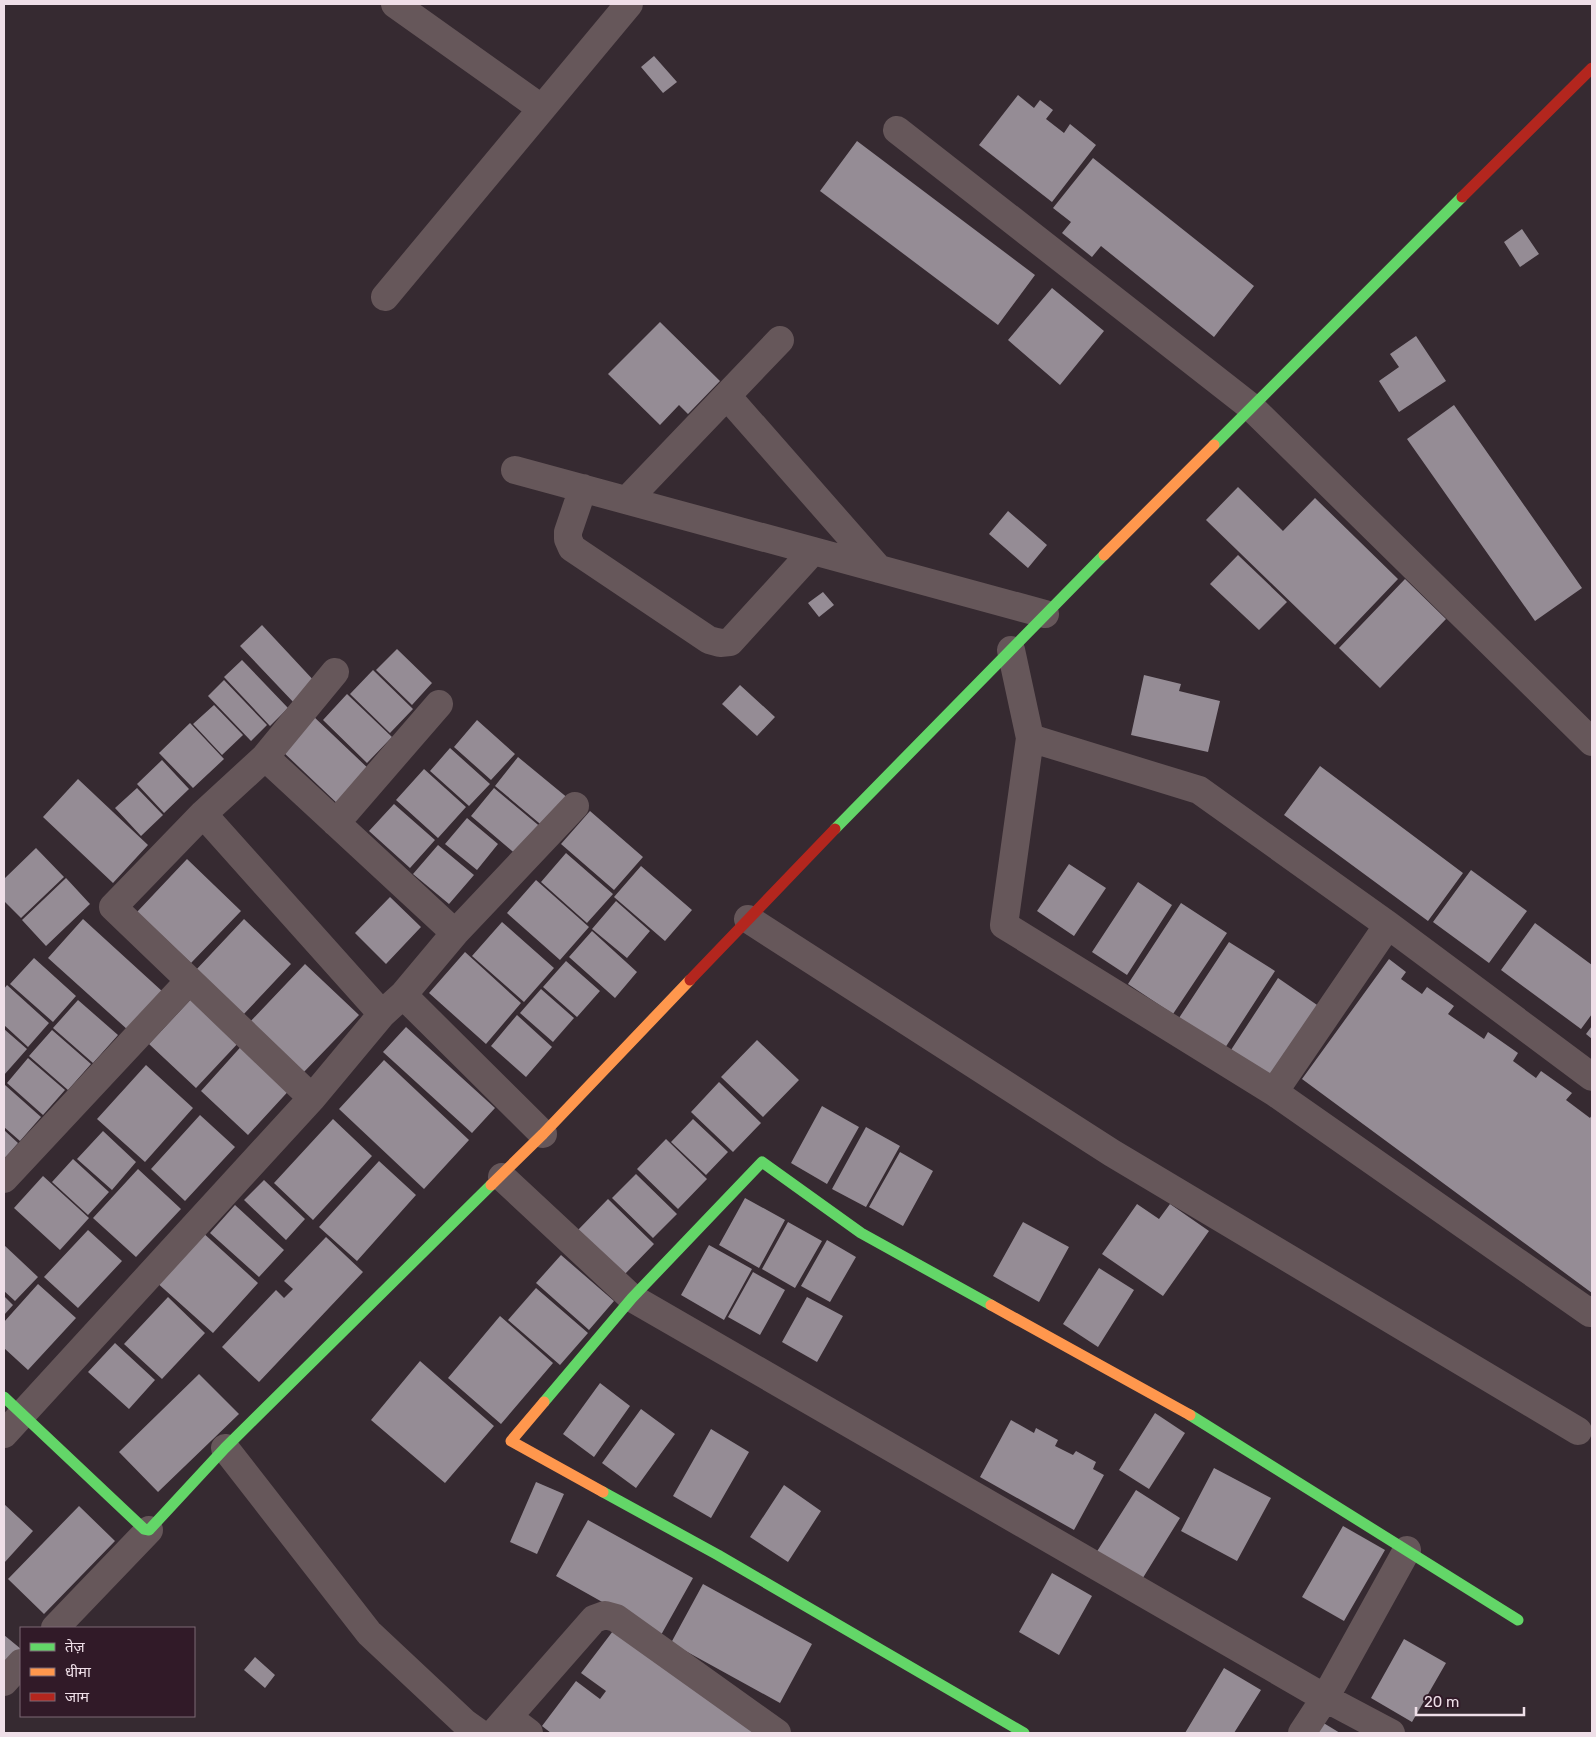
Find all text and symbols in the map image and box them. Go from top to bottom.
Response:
legend [20,1627,195,1717]
text: तेज़ [65,1638,86,1656]
text: धीमा [65,1663,92,1681]
scale bar [1416,1684,1524,1716]
text: जाम [65,1688,90,1706]
text: 20 m [1424,1693,1459,1711]

